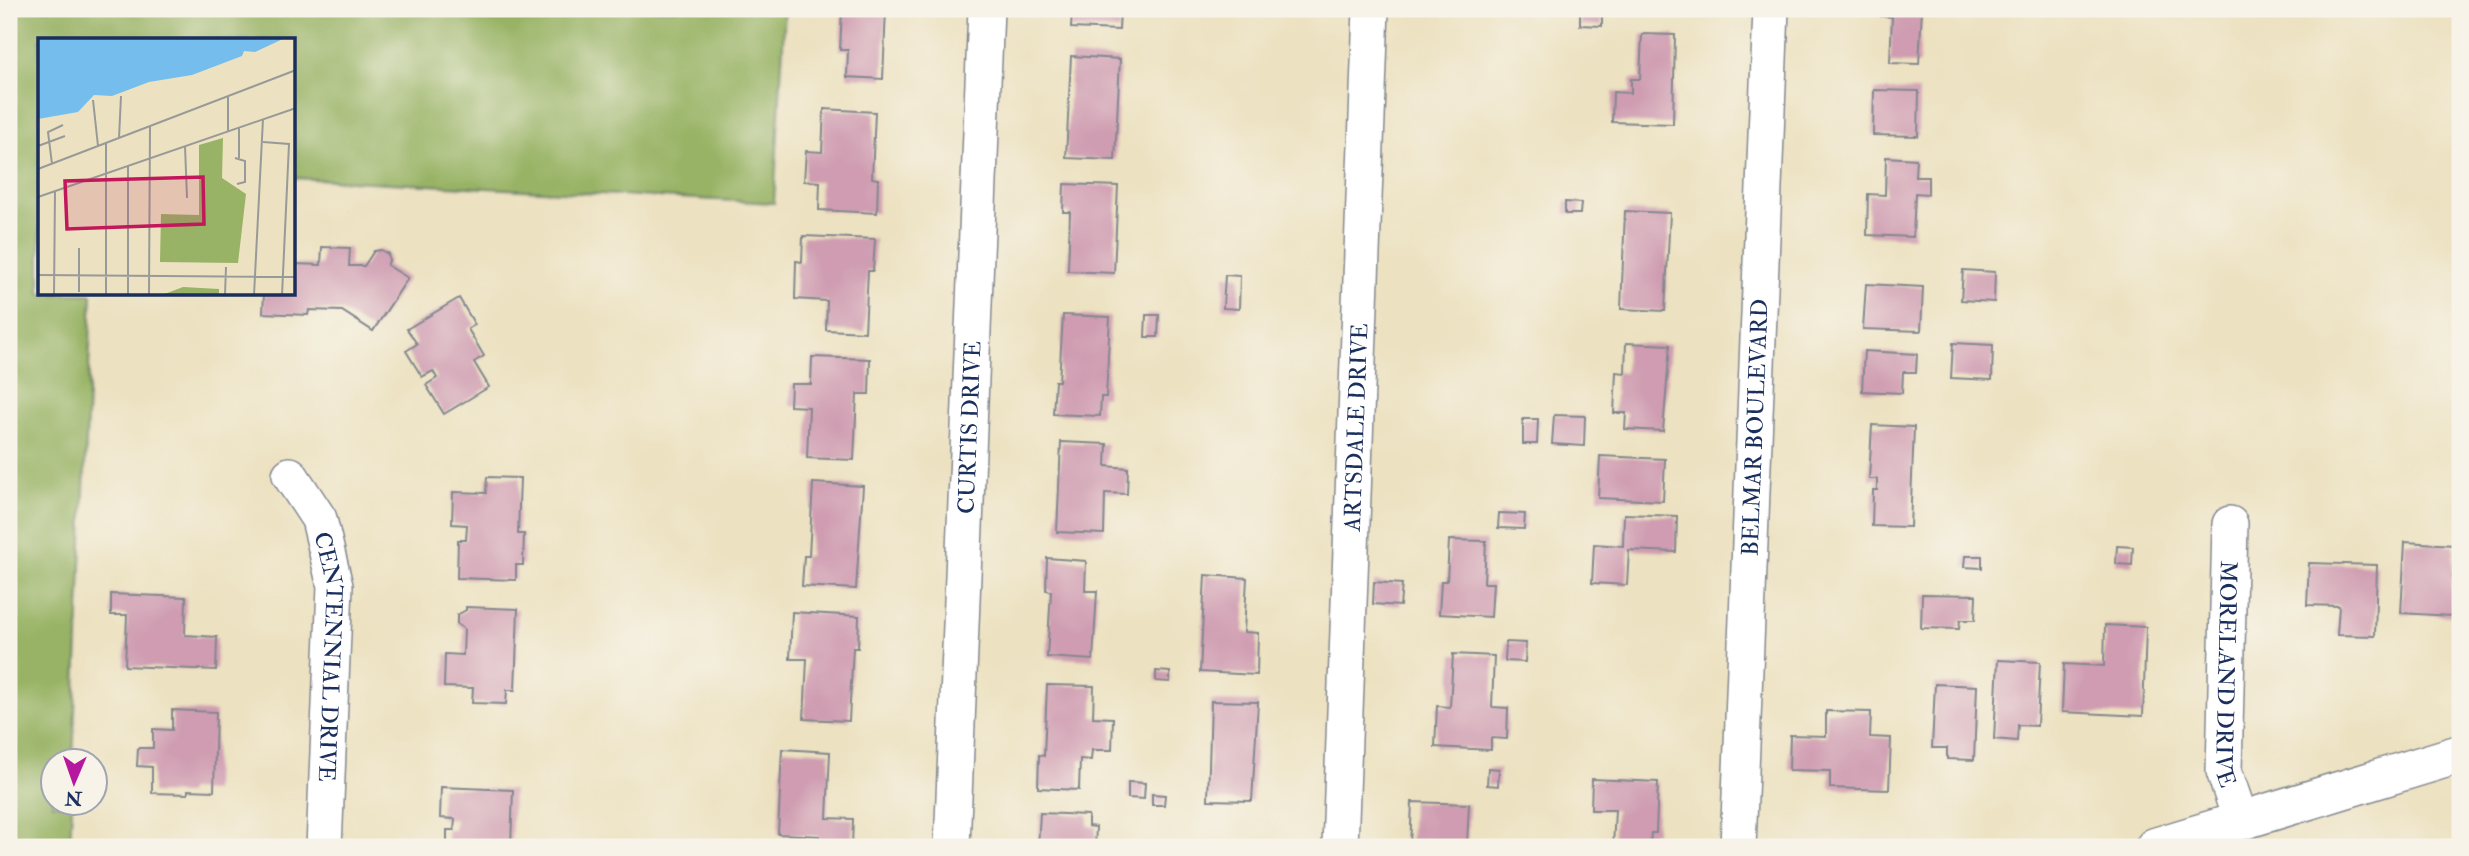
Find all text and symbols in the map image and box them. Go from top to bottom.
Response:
inset map [38,38,296,296]
street label: BELMAR BOULEVARD [1735,298,1775,556]
street label: ARTSDALE DRIVE [1338,323,1374,533]
street label: CURTIS DRIVE [952,340,988,514]
street label: CENTENNIAL DRIVE [308,529,349,783]
street label: MORELAND DRIVE [2209,560,2243,791]
north arrow [38,748,108,818]
text: N [64,786,83,810]

